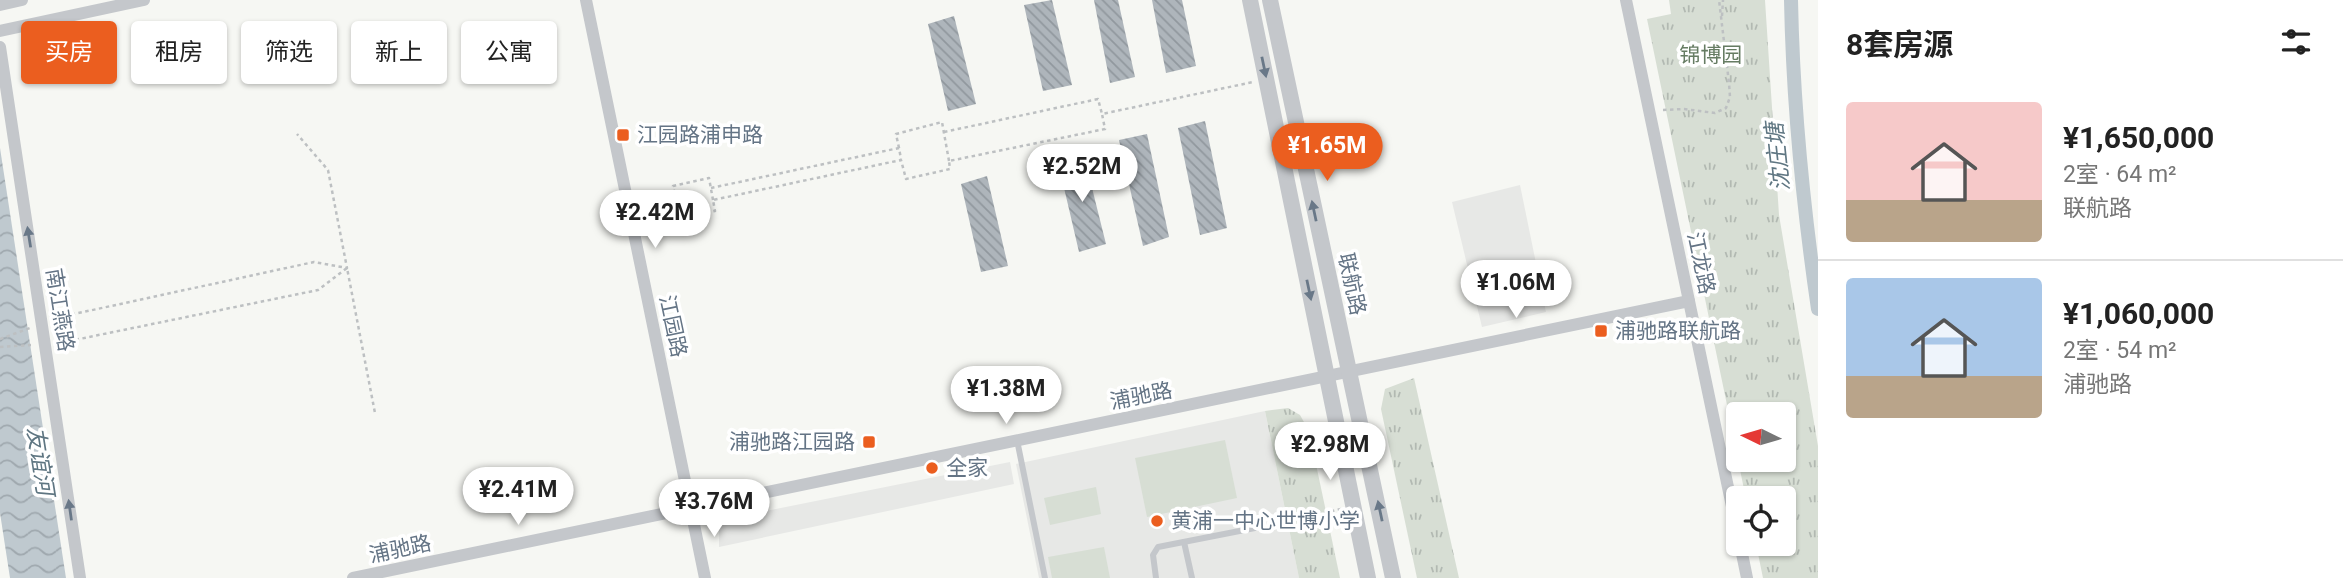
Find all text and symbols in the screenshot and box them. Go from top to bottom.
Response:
chip: 买房 [21,21,117,84]
chip: 租房 [131,21,227,84]
chip: 筛选 [241,21,337,84]
chip: 新上 [351,21,447,84]
chip: 公寓 [461,21,557,84]
icon: filters [2277,23,2315,61]
text: 8套房源 [1846,27,1953,62]
park label: 锦博园 [1680,43,1743,67]
one-way arrow [1258,56,1269,78]
water label: 沈庄塘 [1761,117,1795,193]
text: ¥1,650,000 [2063,120,2214,155]
place label: 江园路浦申路 [637,123,763,147]
pin: ¥1.65M [1270,124,1384,183]
marker: 江园路浦申路 [615,127,631,143]
icon: home [1902,130,1986,214]
text: ¥1.65M [1288,132,1366,159]
pin: ¥2.52M [1025,144,1139,204]
text: ¥2.52M [1043,153,1121,180]
text: 2室 · 64 m² [2063,161,2177,188]
pin: ¥2.42M [598,190,712,250]
text: 联航路 [2063,195,2132,222]
text: ¥2.42M [616,199,694,226]
one-way arrow [1309,200,1320,222]
one-way arrow [23,226,34,248]
street label: 江龙路 [1683,230,1719,296]
street label: 联航路 [1334,251,1370,317]
pin: ¥1.06M [1459,260,1573,320]
street label: 南江燕路 [42,267,78,353]
text: ¥1.06M [1477,269,1555,296]
one-way arrow [1304,279,1315,301]
street label: 江园路 [655,293,691,359]
text: ¥1,060,000 [2063,296,2214,331]
icon: home [1902,306,1986,390]
place label: 浦驰路联航路 [1615,319,1741,343]
marker: 浦驰路联航路 [1593,323,1609,339]
text: 2室 · 54 m² [2063,337,2177,364]
pin: ¥1.38M [949,366,1063,426]
text: 浦驰路 [2063,371,2132,398]
text: ¥1.38M [967,375,1045,402]
street label: 浦驰路 [1108,378,1174,414]
north arrow [1726,402,1796,472]
map controls [1726,402,1796,556]
pin: ¥2.98M [1273,422,1387,482]
water label: 友谊河 [21,425,59,501]
place label: 浦驰路江园路 [729,430,855,454]
text: ¥2.98M [1291,431,1369,458]
marker: 浦驰路江园路 [861,434,877,450]
place label: 全家 [946,456,988,480]
marker: 全家 [924,460,940,476]
pin: ¥2.41M [461,468,575,527]
text: ¥2.41M [479,476,557,503]
pin: ¥3.76M [657,480,771,539]
button: locate [1726,486,1796,556]
text: ¥3.76M [675,488,753,515]
one-way arrow [64,499,75,521]
one-way arrow [1374,500,1385,522]
place label: 黄浦一中心世博小学 [1171,509,1360,533]
marker: 黄浦一中心世博小学 [1149,513,1165,529]
street label: 浦驰路 [367,531,433,567]

